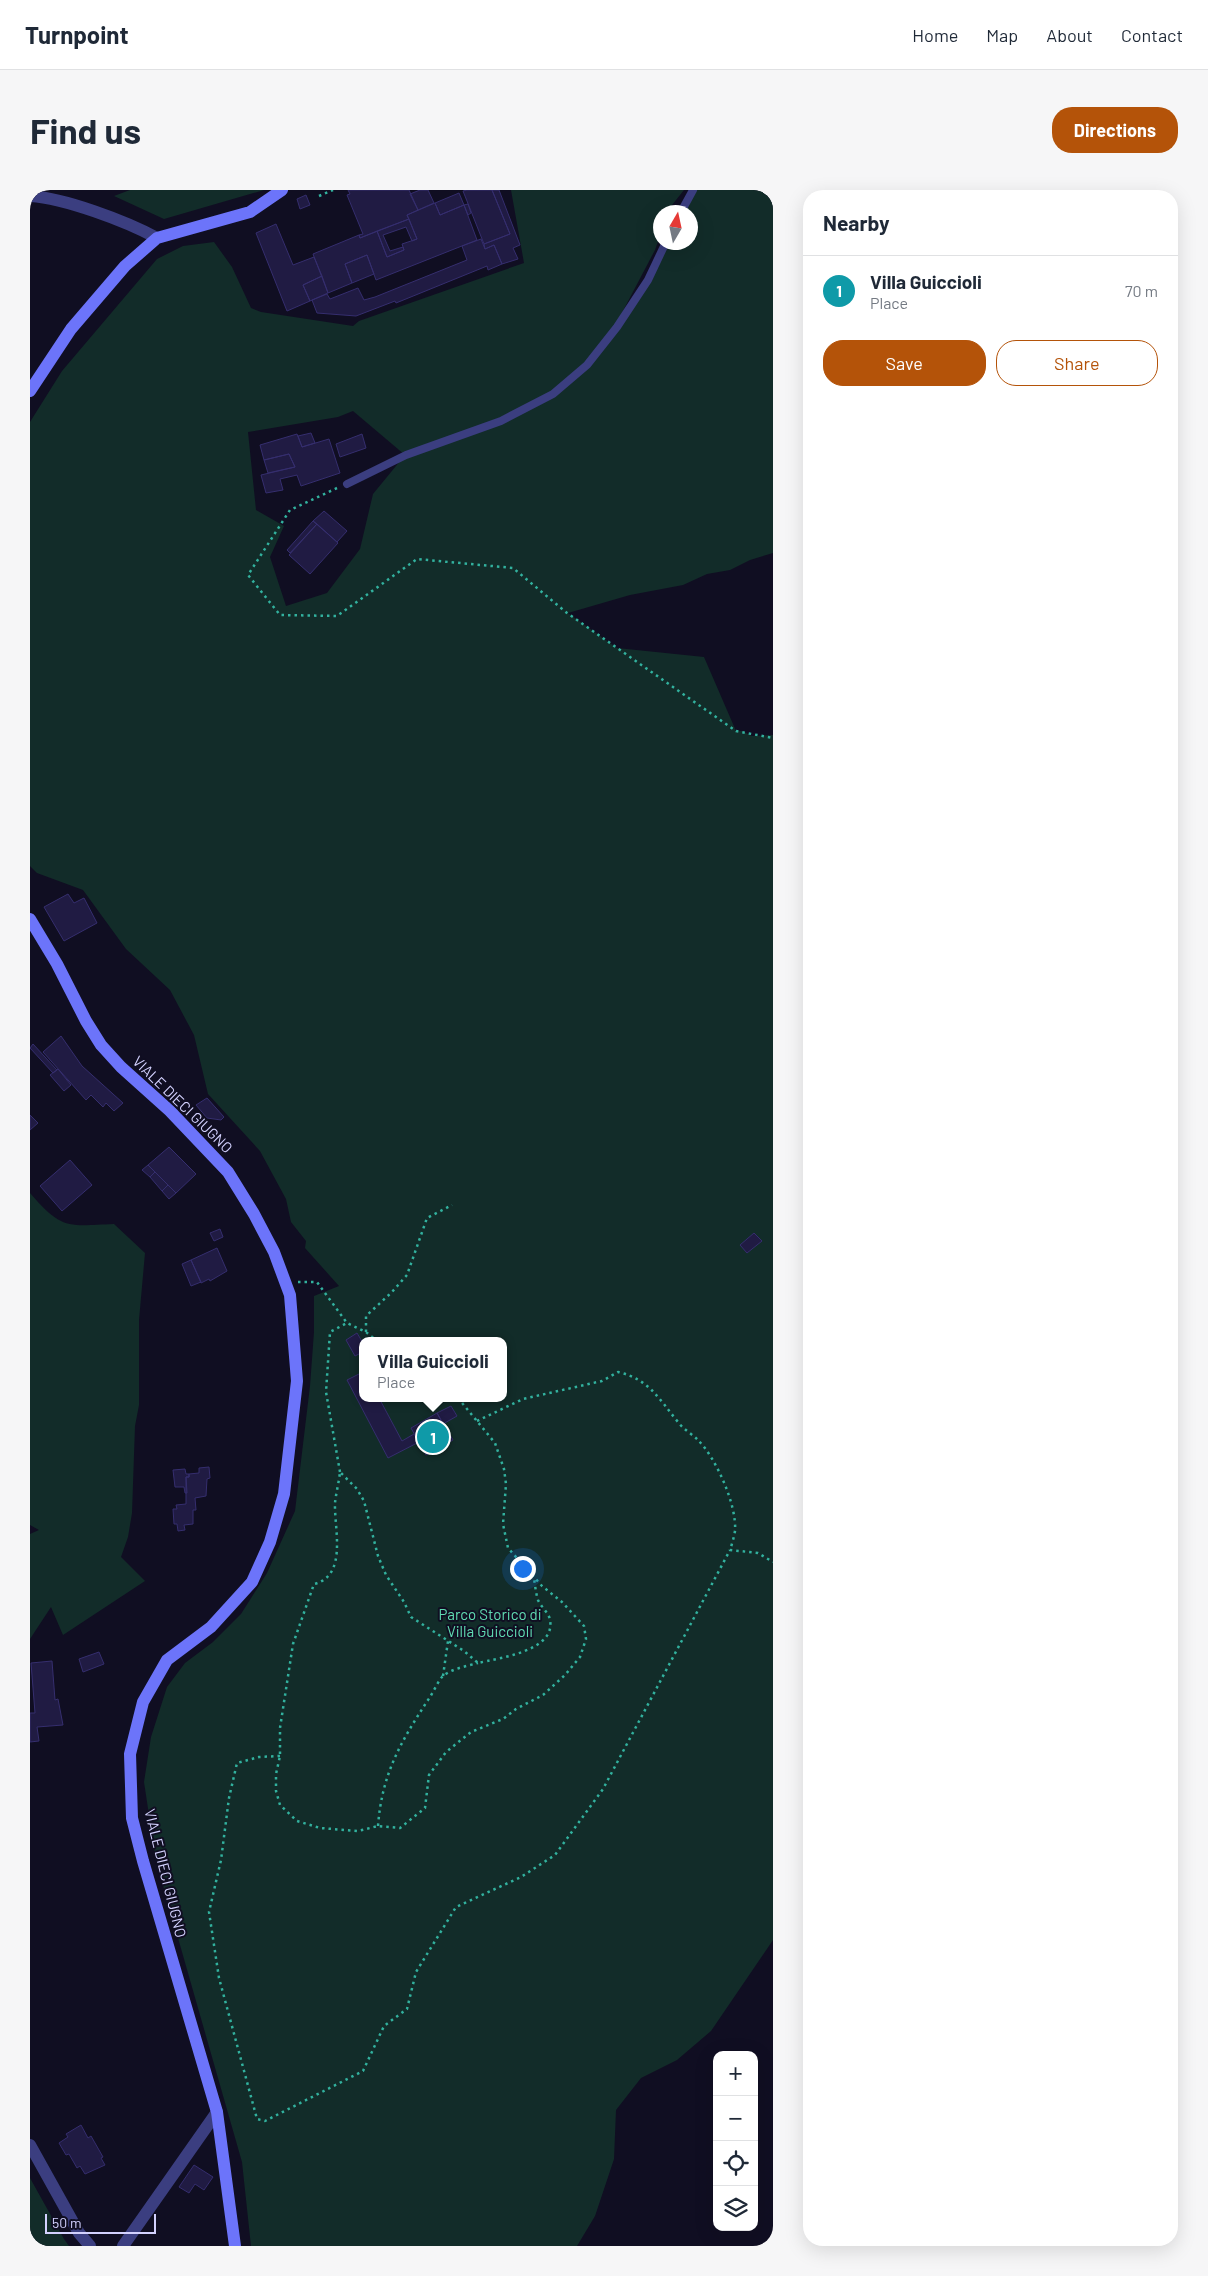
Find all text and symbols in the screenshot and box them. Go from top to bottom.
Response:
text: Turnpoint [25,20,129,49]
text: Home [912,24,958,46]
text: Map [986,24,1018,46]
text: About [1046,24,1093,46]
text: Contact [1121,24,1183,46]
button: Directions [1052,107,1178,153]
text: Find us [30,109,141,151]
north arrow [653,205,698,250]
text: Nearby [823,210,889,235]
text: Villa Guiccioli [870,270,982,293]
text: 1 [836,281,842,300]
text: 70 m [1125,281,1158,300]
text: Place [870,293,908,312]
button: Save [823,340,986,386]
button: Share [996,340,1158,386]
street label: VIALE DIECI GIUGNO [129,1052,237,1156]
popup [359,1337,507,1402]
text: Villa Guiccioli [377,1349,489,1372]
text: Place [377,1372,415,1391]
pin: 1 [417,1418,449,1456]
your location [510,1556,536,1582]
park label: Parco Storico di Villa Guiccioli [438,1605,542,1640]
street label: VIALE DIECI GIUGNO [141,1807,191,1939]
map controls [713,2051,758,2231]
button: + [713,2051,758,2096]
button: − [713,2096,758,2141]
button: locate [713,2141,758,2186]
button: layers [713,2186,758,2231]
scale bar [45,2211,156,2234]
text: 50 m [52,2214,81,2231]

